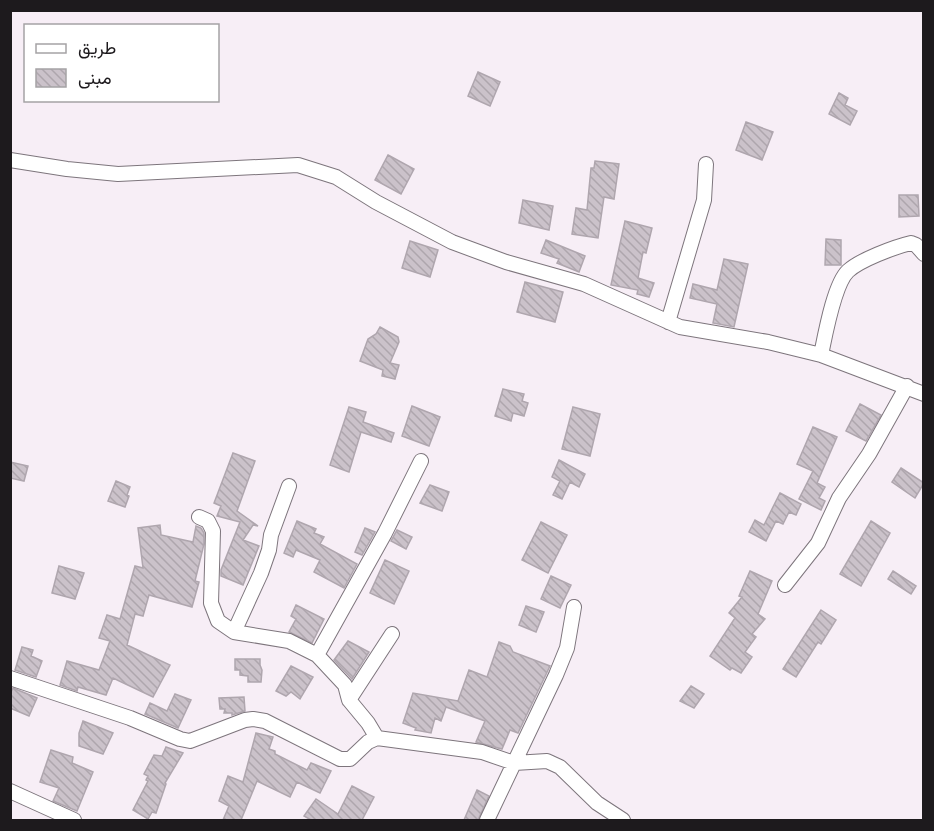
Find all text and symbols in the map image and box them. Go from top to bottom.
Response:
legend [24,24,219,102]
text: طريق [78,37,116,59]
text: مبنى [78,67,112,89]

